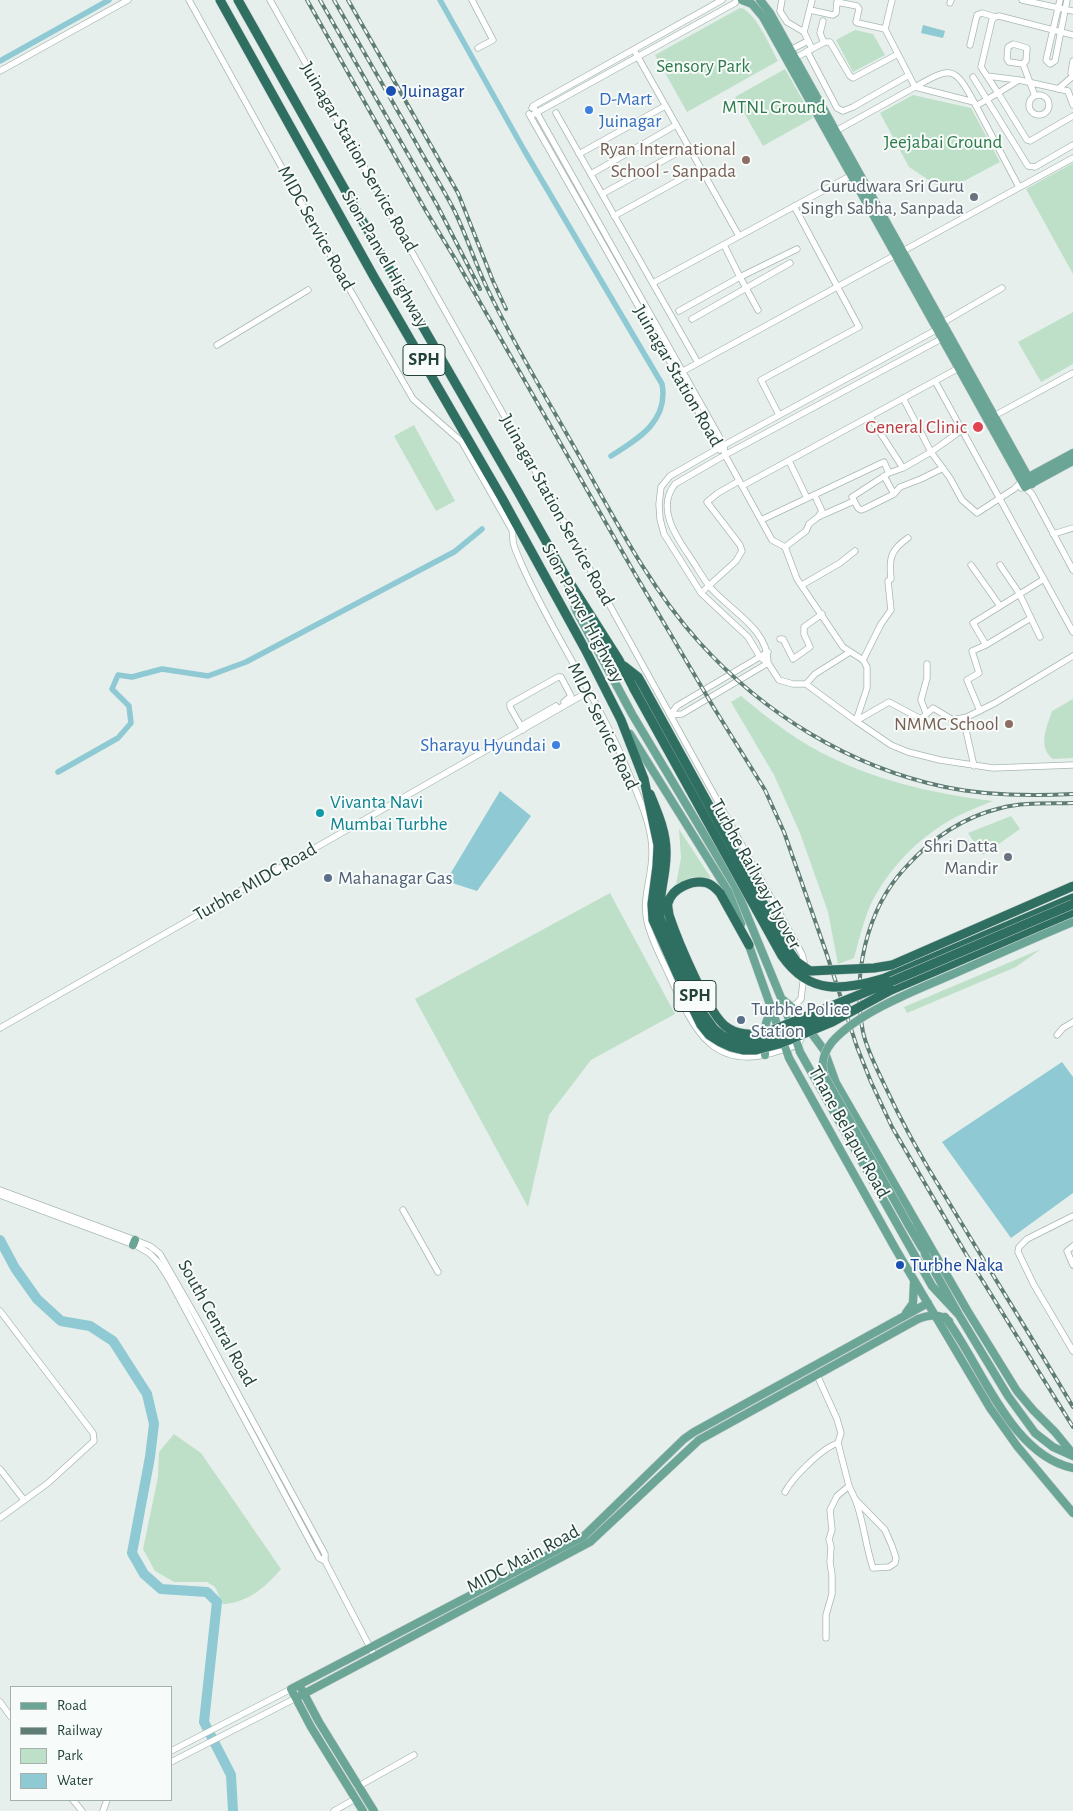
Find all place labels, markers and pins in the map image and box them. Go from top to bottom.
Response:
place label: Juinagar [402,80,464,102]
marker: Juinagar [384,84,398,98]
place label: D-Mart Juinagar [599,88,661,132]
marker: D-Mart Juinagar [583,104,595,116]
place label: Ryan International School - Sanpada [599,138,736,182]
marker: Ryan International School - Sanpada [740,154,752,166]
place label: Gurudwara Sri Guru Singh Sabha, Sanpada [801,175,964,219]
marker: Gurudwara Sri Guru Singh Sabha, Sanpada [968,191,980,203]
place label: General Clinic [865,416,967,438]
marker: General Clinic [971,420,985,434]
place label: NMMC School [894,713,999,735]
marker: NMMC School [1003,718,1015,730]
place label: Sharayu Hyundai [420,734,546,756]
marker: Sharayu Hyundai [550,739,562,751]
place label: Vivanta Navi Mumbai Turbhe [330,791,448,835]
marker: Vivanta Navi Mumbai Turbhe [314,807,326,819]
place label: Shri Datta Mandir [924,835,998,879]
marker: Shri Datta Mandir [1002,851,1014,863]
place label: Mahanagar Gas [338,867,453,889]
marker: Mahanagar Gas [322,872,334,884]
place label: Turbhe Police Station [751,998,850,1042]
marker: Turbhe Police Station [735,1014,747,1026]
place label: Turbhe Naka [910,1254,1004,1276]
marker: Turbhe Naka [894,1259,906,1271]

